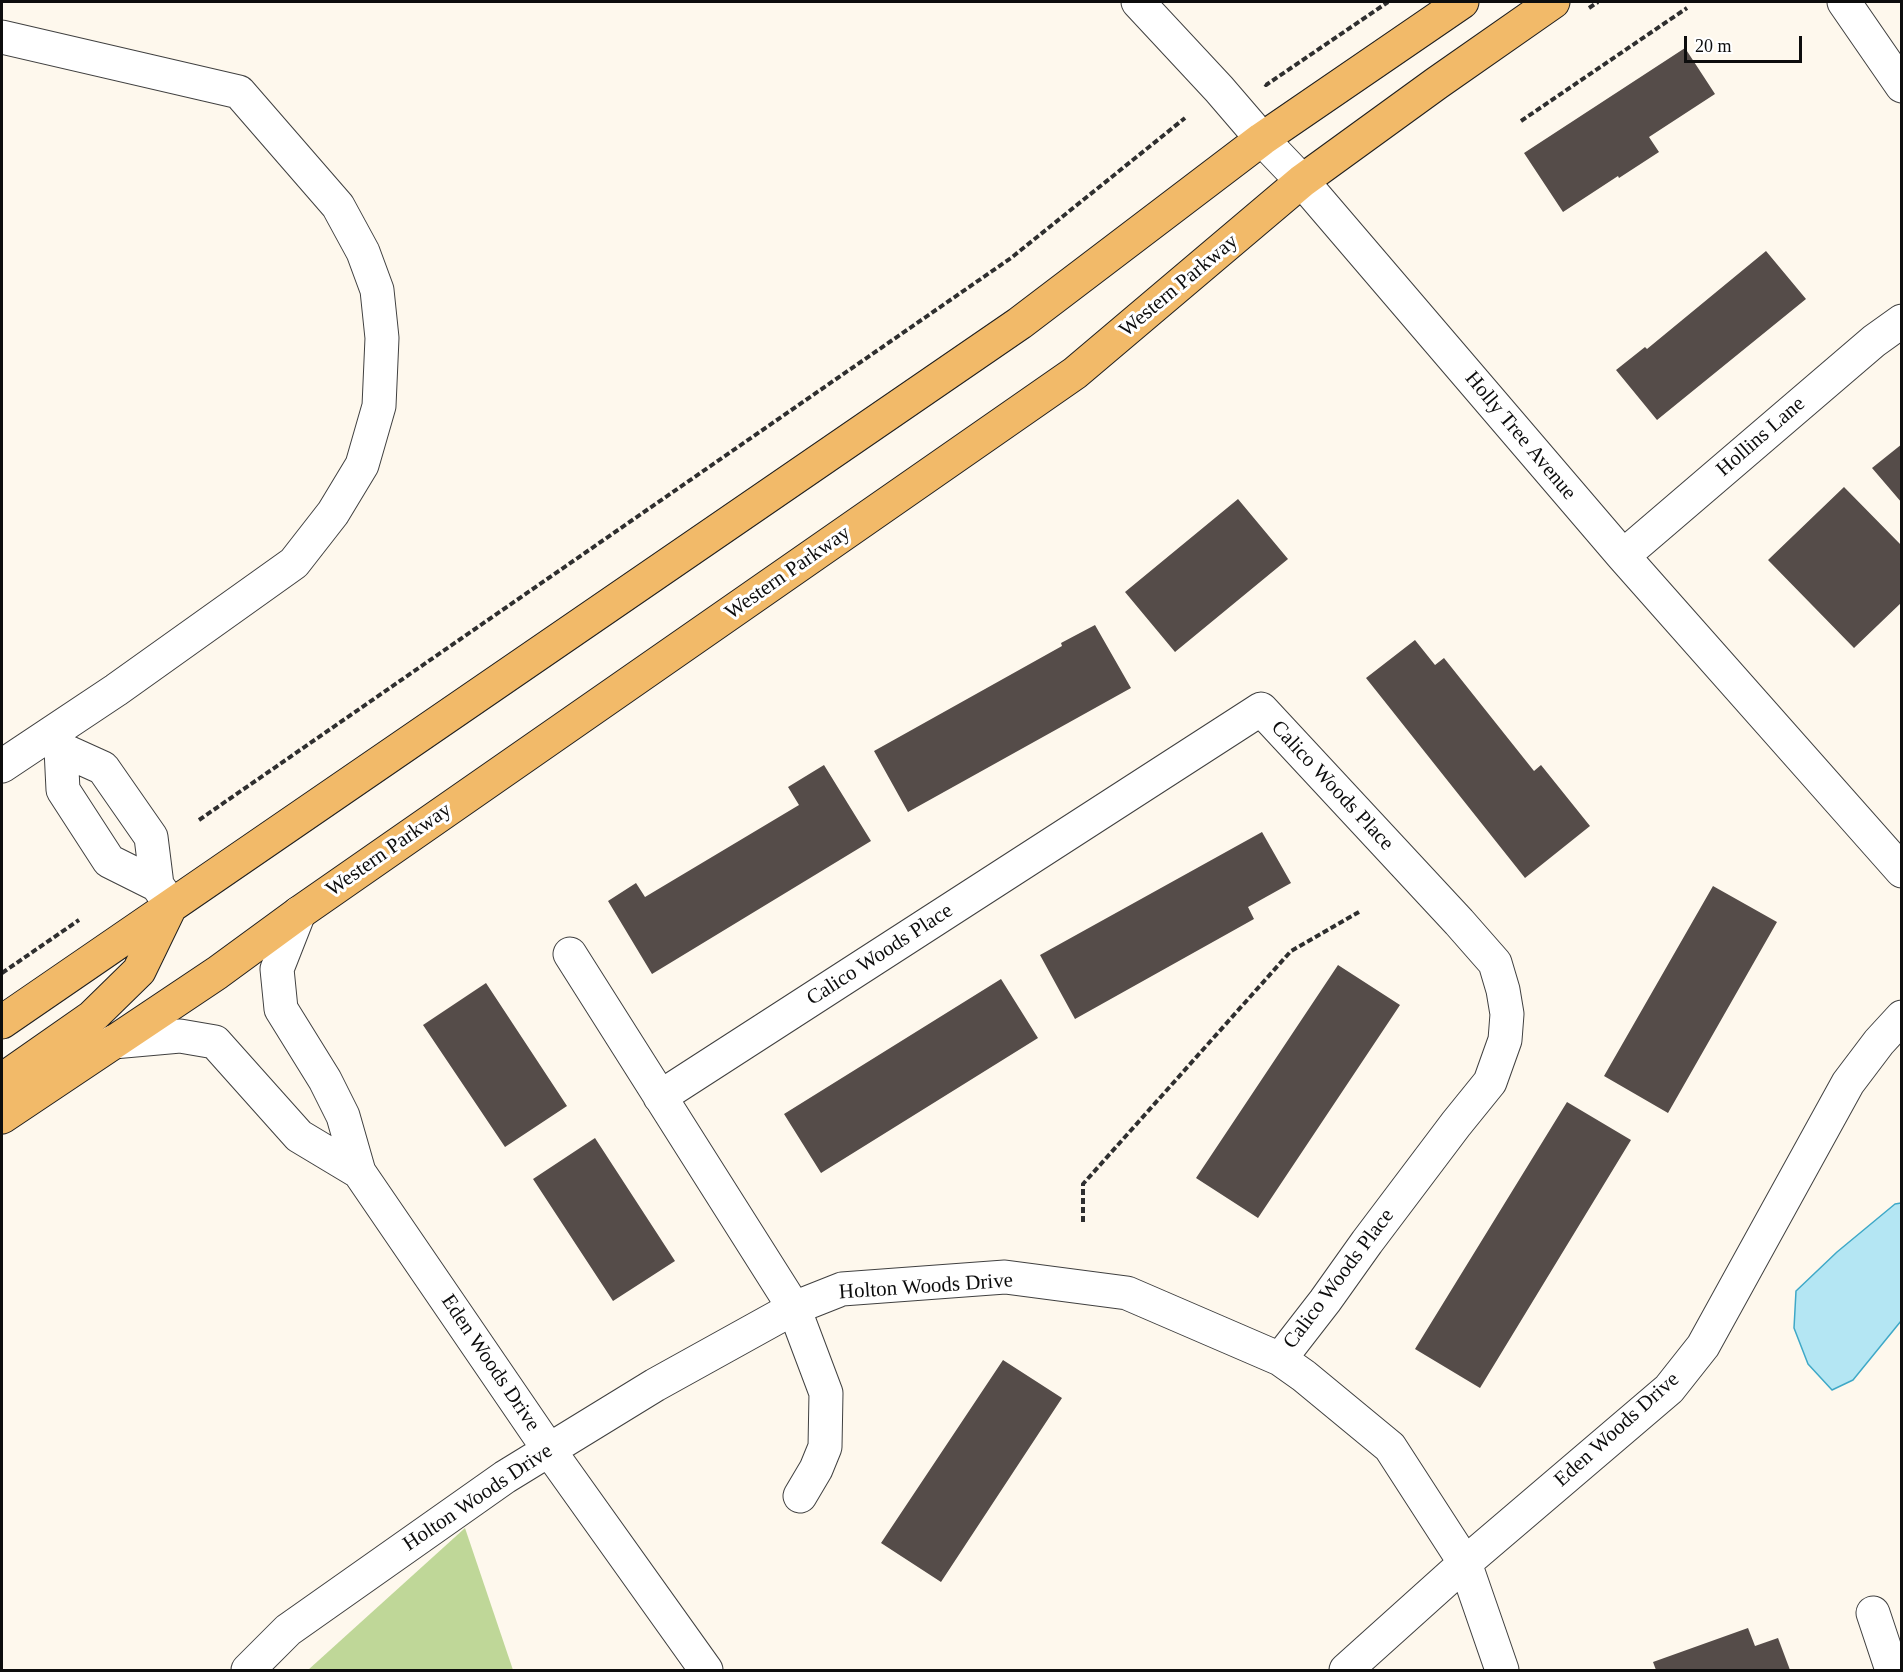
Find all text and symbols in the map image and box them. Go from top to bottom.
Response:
scale bar [1687,24,1806,62]
text: 20 m [1695,36,1732,56]
street label: Western Parkway [1115,229,1243,343]
street label: Holly Tree Avenue [1459,367,1581,505]
street label: Hollins Lane [1712,392,1810,482]
street label: Western Parkway [721,521,855,625]
street label: Calico Woods Place [1265,716,1399,856]
street label: Western Parkway [322,798,456,902]
street label: Calico Woods Place [802,899,958,1011]
street label: Calico Woods Place [1278,1204,1400,1354]
street label: Holton Woods Drive [838,1268,1014,1306]
street label: Eden Woods Drive [435,1290,545,1436]
street label: Eden Woods Drive [1549,1367,1685,1493]
street label: Holton Woods Drive [399,1439,557,1557]

